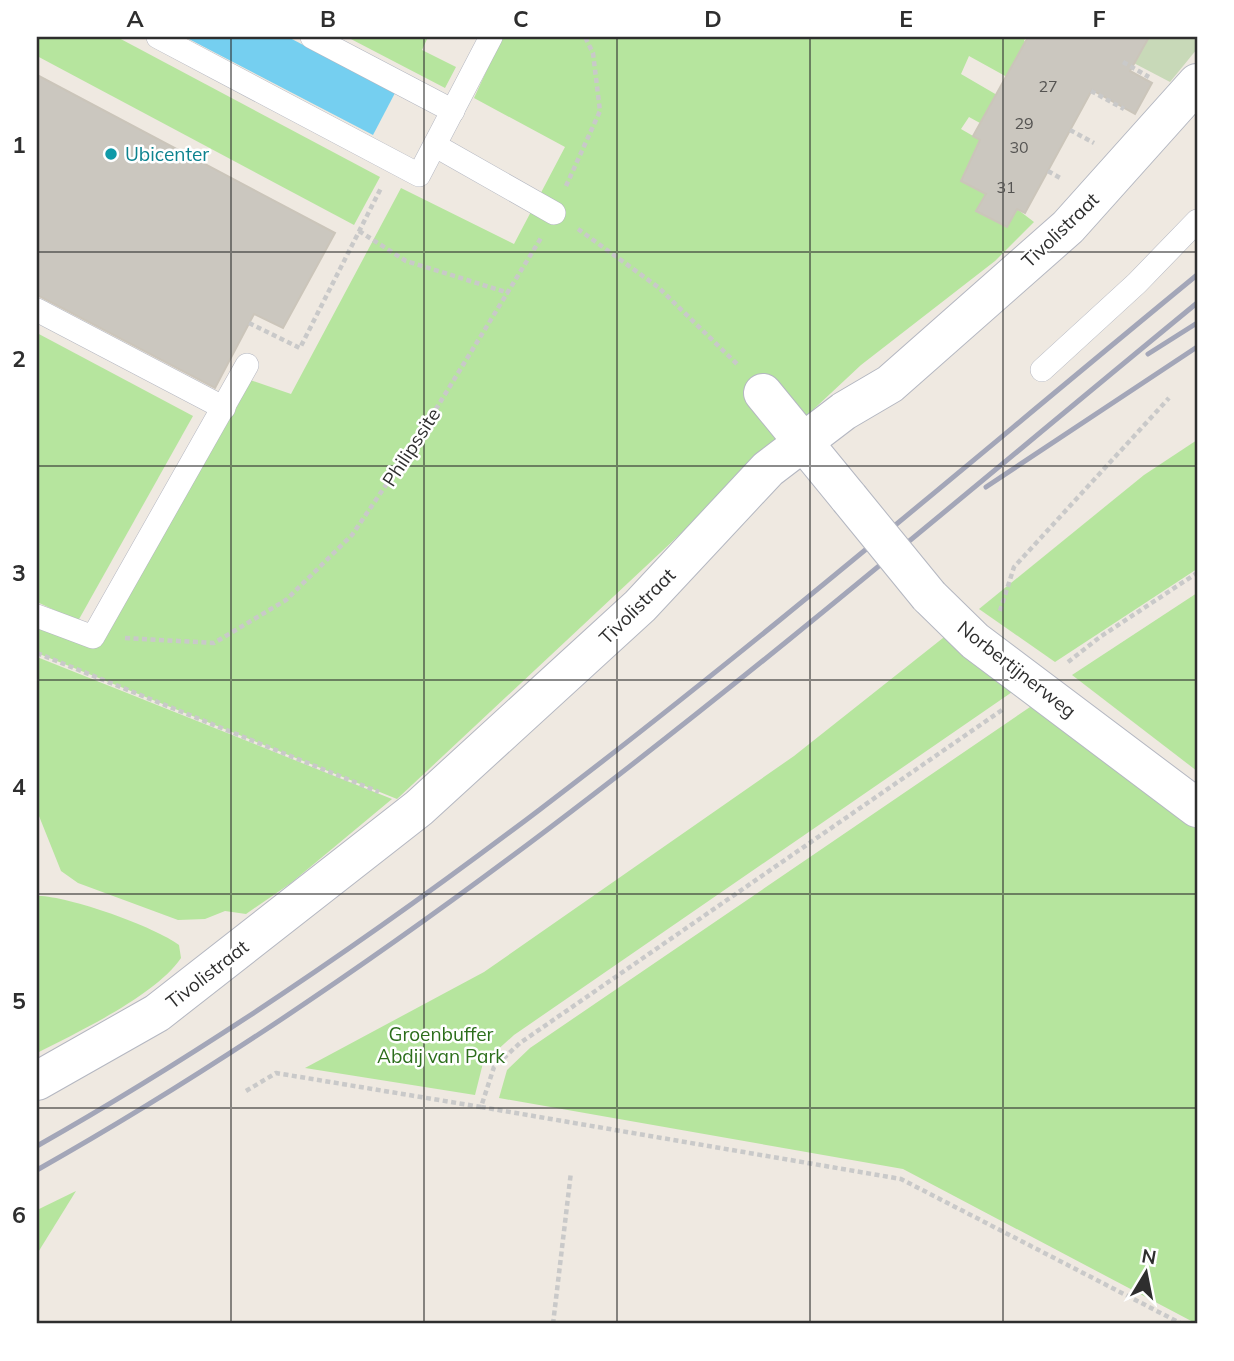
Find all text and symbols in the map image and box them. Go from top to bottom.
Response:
text: A [126,4,144,33]
text: B [320,4,336,33]
text: C [513,4,529,33]
text: D [704,4,722,33]
text: E [899,4,913,33]
text: F [1092,4,1106,33]
house number: 27 [1038,76,1058,96]
house number: 29 [1014,113,1034,133]
text: 1 [12,130,26,159]
house number: 30 [1009,137,1029,157]
place label: Ubicenter [125,142,209,166]
marker: Ubicenter [103,146,119,162]
house number: 31 [996,177,1016,197]
street label: Tivolistraat [1016,187,1104,273]
text: 2 [12,344,26,373]
street label: Philipssite [377,403,445,491]
text: 3 [12,558,26,587]
street label: Tivolistraat [594,563,680,649]
street label: Norbertijnerweg [953,615,1081,723]
text: 4 [12,772,26,801]
street label: Tivolistraat [161,934,253,1014]
text: 5 [12,986,26,1015]
park label: Groenbuffer Abdij van Park [377,1022,505,1068]
text: 6 [12,1200,26,1229]
north arrow [1112,1238,1182,1308]
text: N [1140,1243,1158,1269]

